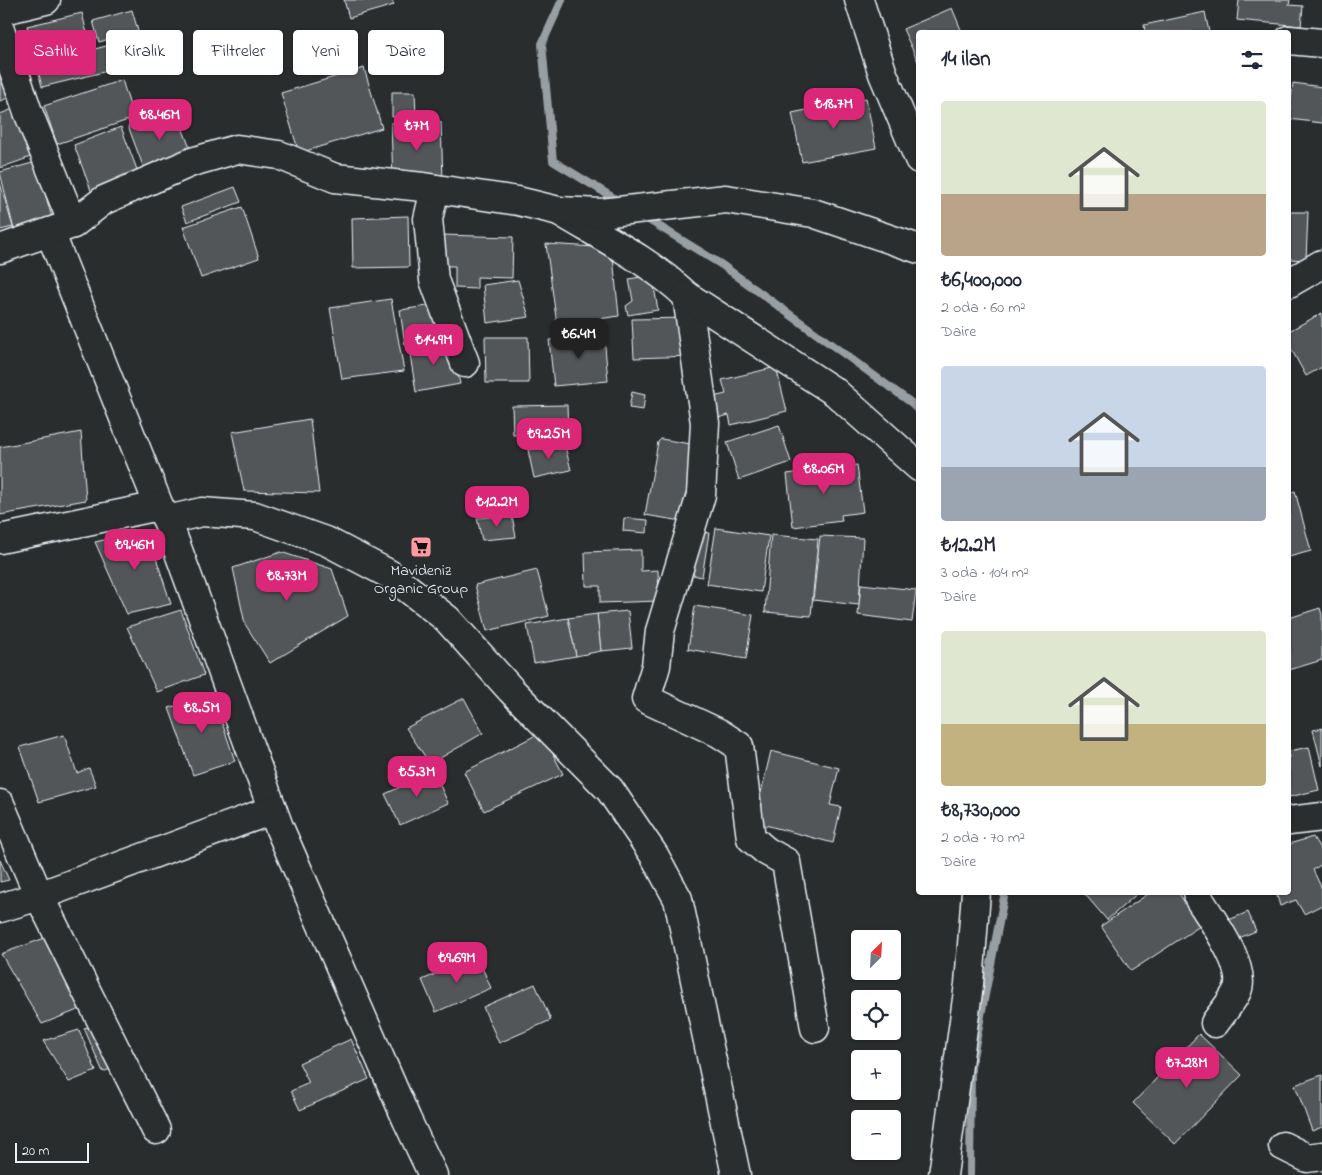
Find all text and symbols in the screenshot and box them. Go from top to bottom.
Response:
chip: Satılık [15,30,96,75]
chip: Kiralık [106,30,183,75]
chip: Filtreler [193,30,283,75]
chip: Yeni [293,30,358,75]
chip: Daire [368,30,444,75]
text: 14 ilan [941,45,991,75]
icon: filters [1238,46,1266,74]
pin: ₺18.7M [793,88,875,130]
text: ₺18.7M [815,92,853,116]
pin: ₺8.46M [119,98,201,141]
text: ₺8.46M [140,103,180,127]
pin: ₺7M [393,110,441,152]
text: ₺7M [405,114,429,138]
icon: home [1059,134,1149,224]
text: ₺6,400,000 [941,266,1022,296]
text: 2 oda · 60 m² [941,296,1025,320]
pin: ₺6.4M [544,318,614,360]
text: Daire [941,320,976,344]
text: ₺6.4M [562,322,596,346]
pin: ₺14.9M [393,324,475,366]
text: ₺14.9M [415,328,453,352]
icon: home [1059,399,1149,489]
pin: ₺9.25M [508,418,590,460]
text: ₺9.25M [528,422,570,446]
pin: ₺8.06M [783,452,865,495]
text: ₺8.06M [804,457,844,481]
pin: ₺12.2M [456,486,538,528]
text: ₺12.2M [476,490,518,514]
pin: ₺9.46M [94,528,176,571]
text: ₺12.2M [941,531,996,561]
text: ₺9.46M [115,533,155,557]
supermarket icon: Mavideniz Organic Group [409,535,433,559]
place label: Mavideniz Organic Group [374,559,468,601]
pin: ₺8.73M [246,560,328,602]
text: 3 oda · 104 m² [941,561,1029,585]
text: ₺8.73M [267,564,307,588]
text: Daire [941,585,976,609]
icon: home [1059,664,1149,754]
pin: ₺8.5M [167,692,237,734]
text: ₺8.5M [184,696,220,720]
pin: ₺5.3M [382,756,452,798]
text: ₺5.3M [399,760,435,784]
text: ₺8,730,000 [941,796,1020,826]
text: 2 oda · 70 m² [941,826,1025,850]
text: Daire [941,850,976,874]
north arrow [851,930,901,980]
map controls [851,930,901,1160]
pin: ₺9.69M [416,942,498,984]
text: ₺9.69M [438,946,476,970]
button: locate [851,990,901,1040]
pin: ₺7.28M [1146,1046,1228,1089]
button: + [851,1050,901,1100]
text: ₺7.28M [1166,1051,1208,1075]
button: − [851,1110,901,1160]
scale bar [15,1140,89,1163]
text: 20 m [22,1141,49,1162]

